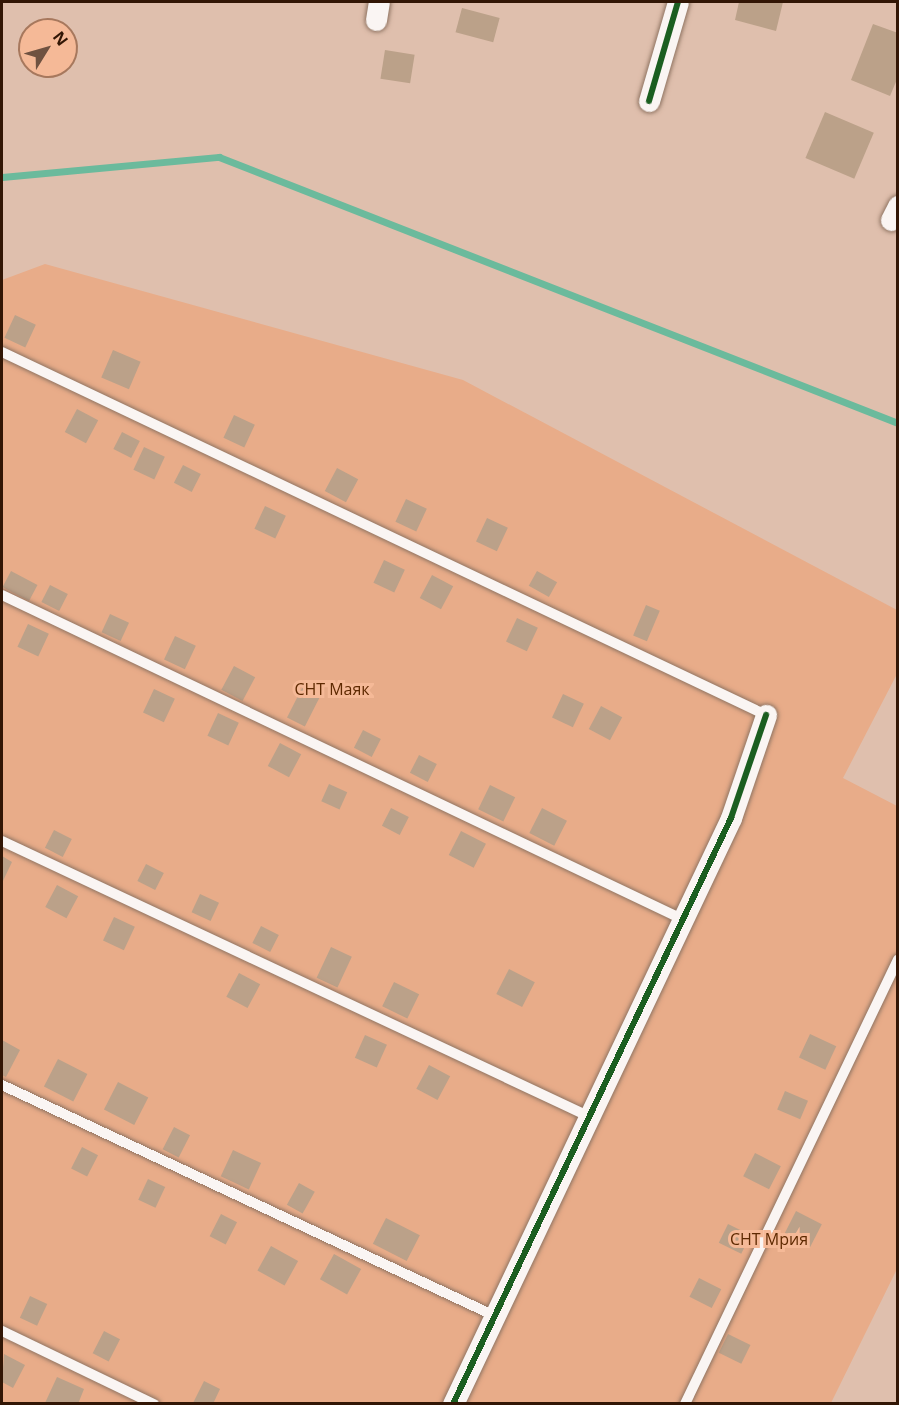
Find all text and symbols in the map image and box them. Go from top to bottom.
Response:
north arrow [18,18,78,78]
text: N [48,27,73,50]
park label: СНТ Маяк [294,679,370,699]
park label: СНТ Мрия [730,1229,808,1249]

